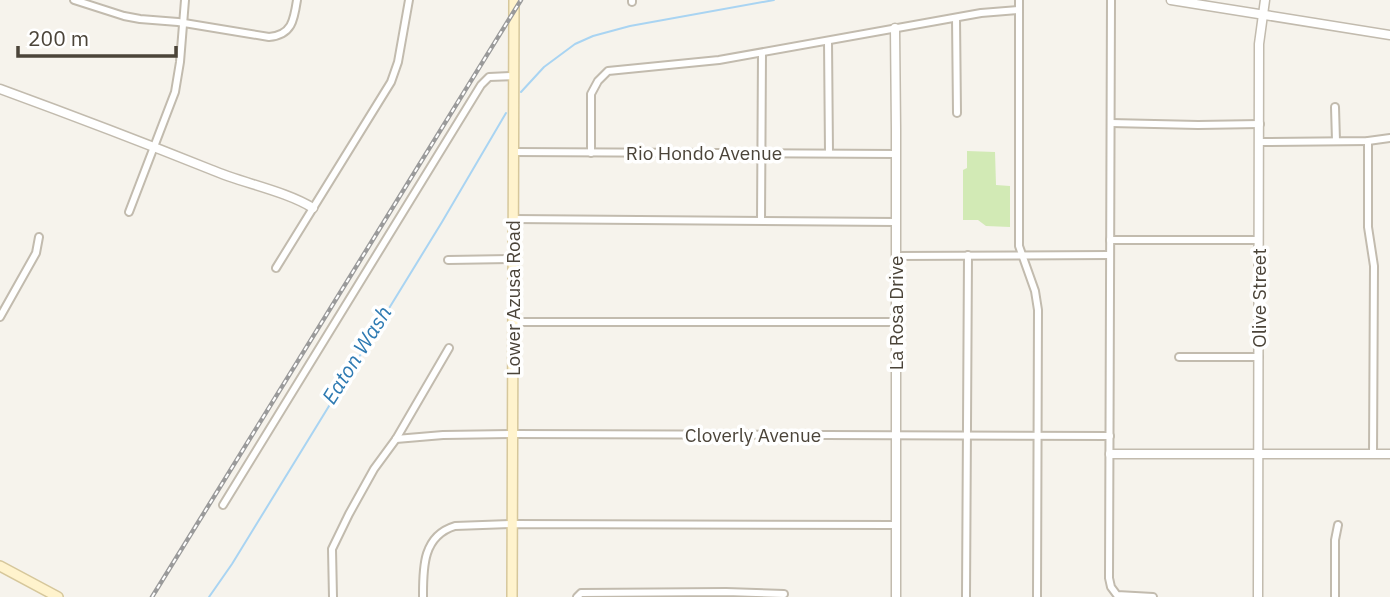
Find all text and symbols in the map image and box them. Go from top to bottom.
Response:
scale bar [18,14,175,58]
text: 200 m [28,24,89,52]
street label: Rio Hondo Avenue [626,141,782,165]
street label: Lower Azusa Road [501,220,525,376]
street label: Olive Street [1247,248,1271,348]
street label: La Rosa Drive [884,256,908,370]
water label: Eaton Wash [315,300,397,409]
street label: Cloverly Avenue [685,423,821,447]

